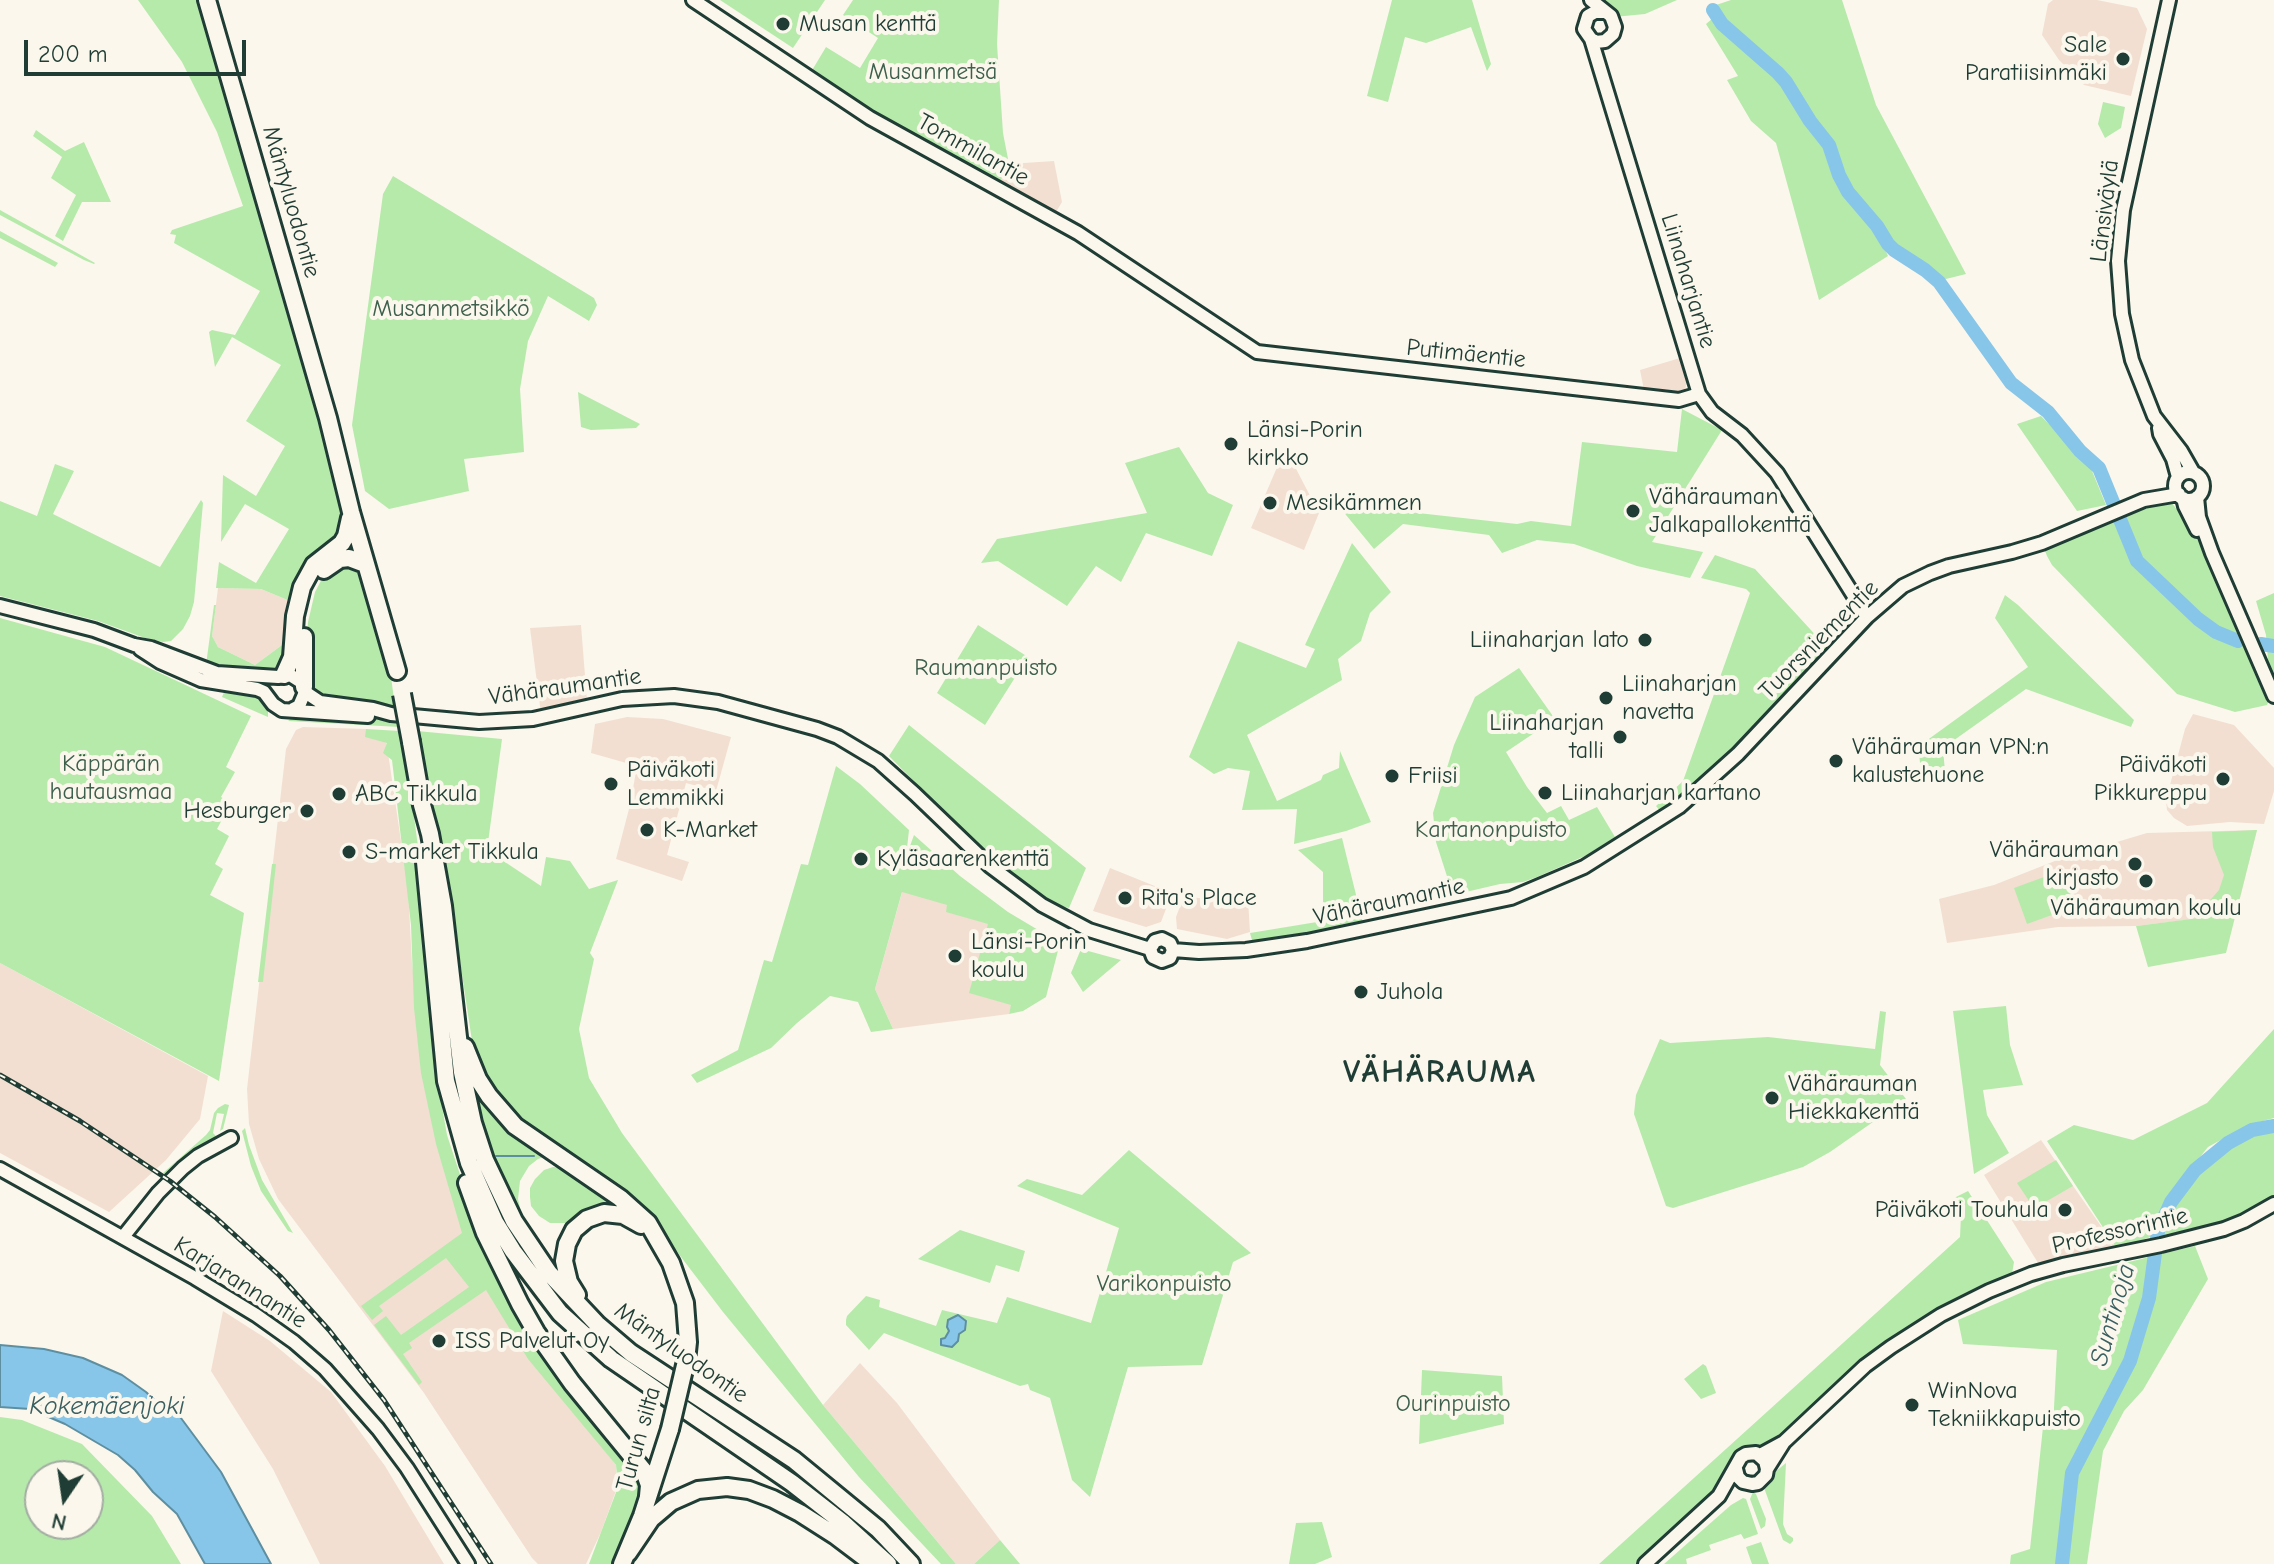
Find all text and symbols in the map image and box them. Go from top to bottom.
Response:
place label: Musan kenttä [799,10,937,38]
marker: Musan kenttä [774,15,792,33]
scale bar [28,24,250,74]
place label: Sale Paratiisinmäki [1965,31,2107,87]
text: 200 m [38,40,108,68]
marker: Sale Paratiisinmäki [2114,50,2132,68]
park label: Musanmetsä [869,58,997,86]
street label: Tommilantie [912,107,1034,193]
street label: Mäntyluodontie [256,123,326,281]
street label: Länsiväylä [2084,158,2126,264]
street label: Liinaharjantie [1654,210,1722,352]
park label: Musanmetsikkö [372,295,530,323]
street label: Putimäentie [1405,333,1527,375]
place label: Länsi-Porin kirkko [1247,416,1363,472]
marker: Länsi-Porin kirkko [1222,435,1240,453]
place label: Vähärauman Jalkapallokenttä [1649,483,1811,539]
place label: Mesikämmen [1286,489,1422,517]
marker: Mesikämmen [1261,494,1279,512]
marker: Vähärauman Jalkapallokenttä [1624,502,1642,520]
street label: Tuorsniementie [1753,574,1885,706]
place label: Liinaharjan lato [1470,626,1629,654]
marker: Liinaharjan lato [1636,631,1654,649]
park label: Raumanpuisto [914,654,1058,682]
street label: Vähäraumantie [487,662,643,712]
place label: Liinaharjan navetta [1622,670,1737,726]
marker: Liinaharjan navetta [1597,689,1615,707]
place label: Liinaharjan talli [1489,709,1604,765]
marker: Liinaharjan talli [1611,728,1629,746]
place label: Vähärauman VPN:n kalustehuone [1852,733,2049,789]
park label: Käppärän hautausmaa [50,750,172,806]
place label: Päiväkoti Pikkureppu [2094,751,2207,807]
marker: Vähärauman VPN:n kalustehuone [1827,752,1845,770]
place label: Päiväkoti Lemmikki [627,756,724,812]
place label: Friisi [1408,762,1458,790]
marker: Friisi [1383,767,1401,785]
marker: Päiväkoti Pikkureppu [2214,770,2232,788]
marker: Päiväkoti Lemmikki [602,775,620,793]
place label: Liinaharjan kartano [1561,779,1761,807]
place label: ABC Tikkula [355,780,478,808]
marker: Liinaharjan kartano [1536,784,1554,802]
marker: ABC Tikkula [330,785,348,803]
place label: Hesburger [183,797,291,825]
marker: Hesburger [298,802,316,820]
place label: K-Market [663,816,757,844]
park label: Kartanonpuisto [1415,816,1567,844]
marker: K-Market [638,821,656,839]
place label: Vähärauman kirjasto [1990,836,2119,892]
place label: S-market Tikkula [365,838,539,866]
marker: S-market Tikkula [340,843,358,861]
place label: Kyläsaarenkenttä [877,845,1050,873]
marker: Kyläsaarenkenttä [852,850,870,868]
marker: Vähärauman kirjasto [2126,855,2144,873]
street label: Vähäraumantie [1311,872,1467,932]
marker: Vähärauman koulu [2137,872,2155,890]
place label: Rita's Place [1141,884,1257,912]
marker: Rita's Place [1116,889,1134,907]
place label: Vähärauman koulu [2050,894,2242,922]
place label: Länsi-Porin koulu [971,928,1087,984]
marker: Länsi-Porin koulu [946,947,964,965]
place label: Juhola [1377,978,1443,1006]
marker: Juhola [1352,983,1370,1001]
district label: VÄHÄRAUMA [1343,1054,1537,1092]
place label: Vähärauman Hiekkakenttä [1788,1070,1920,1126]
marker: Vähärauman Hiekkakenttä [1763,1089,1781,1107]
place label: Päiväkoti Touhula [1875,1196,2049,1224]
street label: Professorintie [2049,1201,2191,1261]
marker: Päiväkoti Touhula [2056,1201,2074,1219]
street label: Karjarannantie [168,1231,312,1335]
water label: Suntinoja [2084,1261,2142,1369]
park label: Varikonpuisto [1096,1270,1232,1298]
street label: Mäntyluodontie [609,1296,753,1410]
place label: ISS Palvelut Oy [455,1327,609,1355]
marker: ISS Palvelut Oy [430,1332,448,1350]
place label: WinNova Tekniikkapuisto [1928,1377,2081,1433]
street label: Turun silta [610,1384,668,1494]
park label: Ourinpuisto [1395,1390,1511,1418]
water label: Kokemäenjoki [29,1391,185,1423]
marker: WinNova Tekniikkapuisto [1903,1396,1921,1414]
north arrow [24,1460,104,1540]
text: N [49,1507,69,1536]

